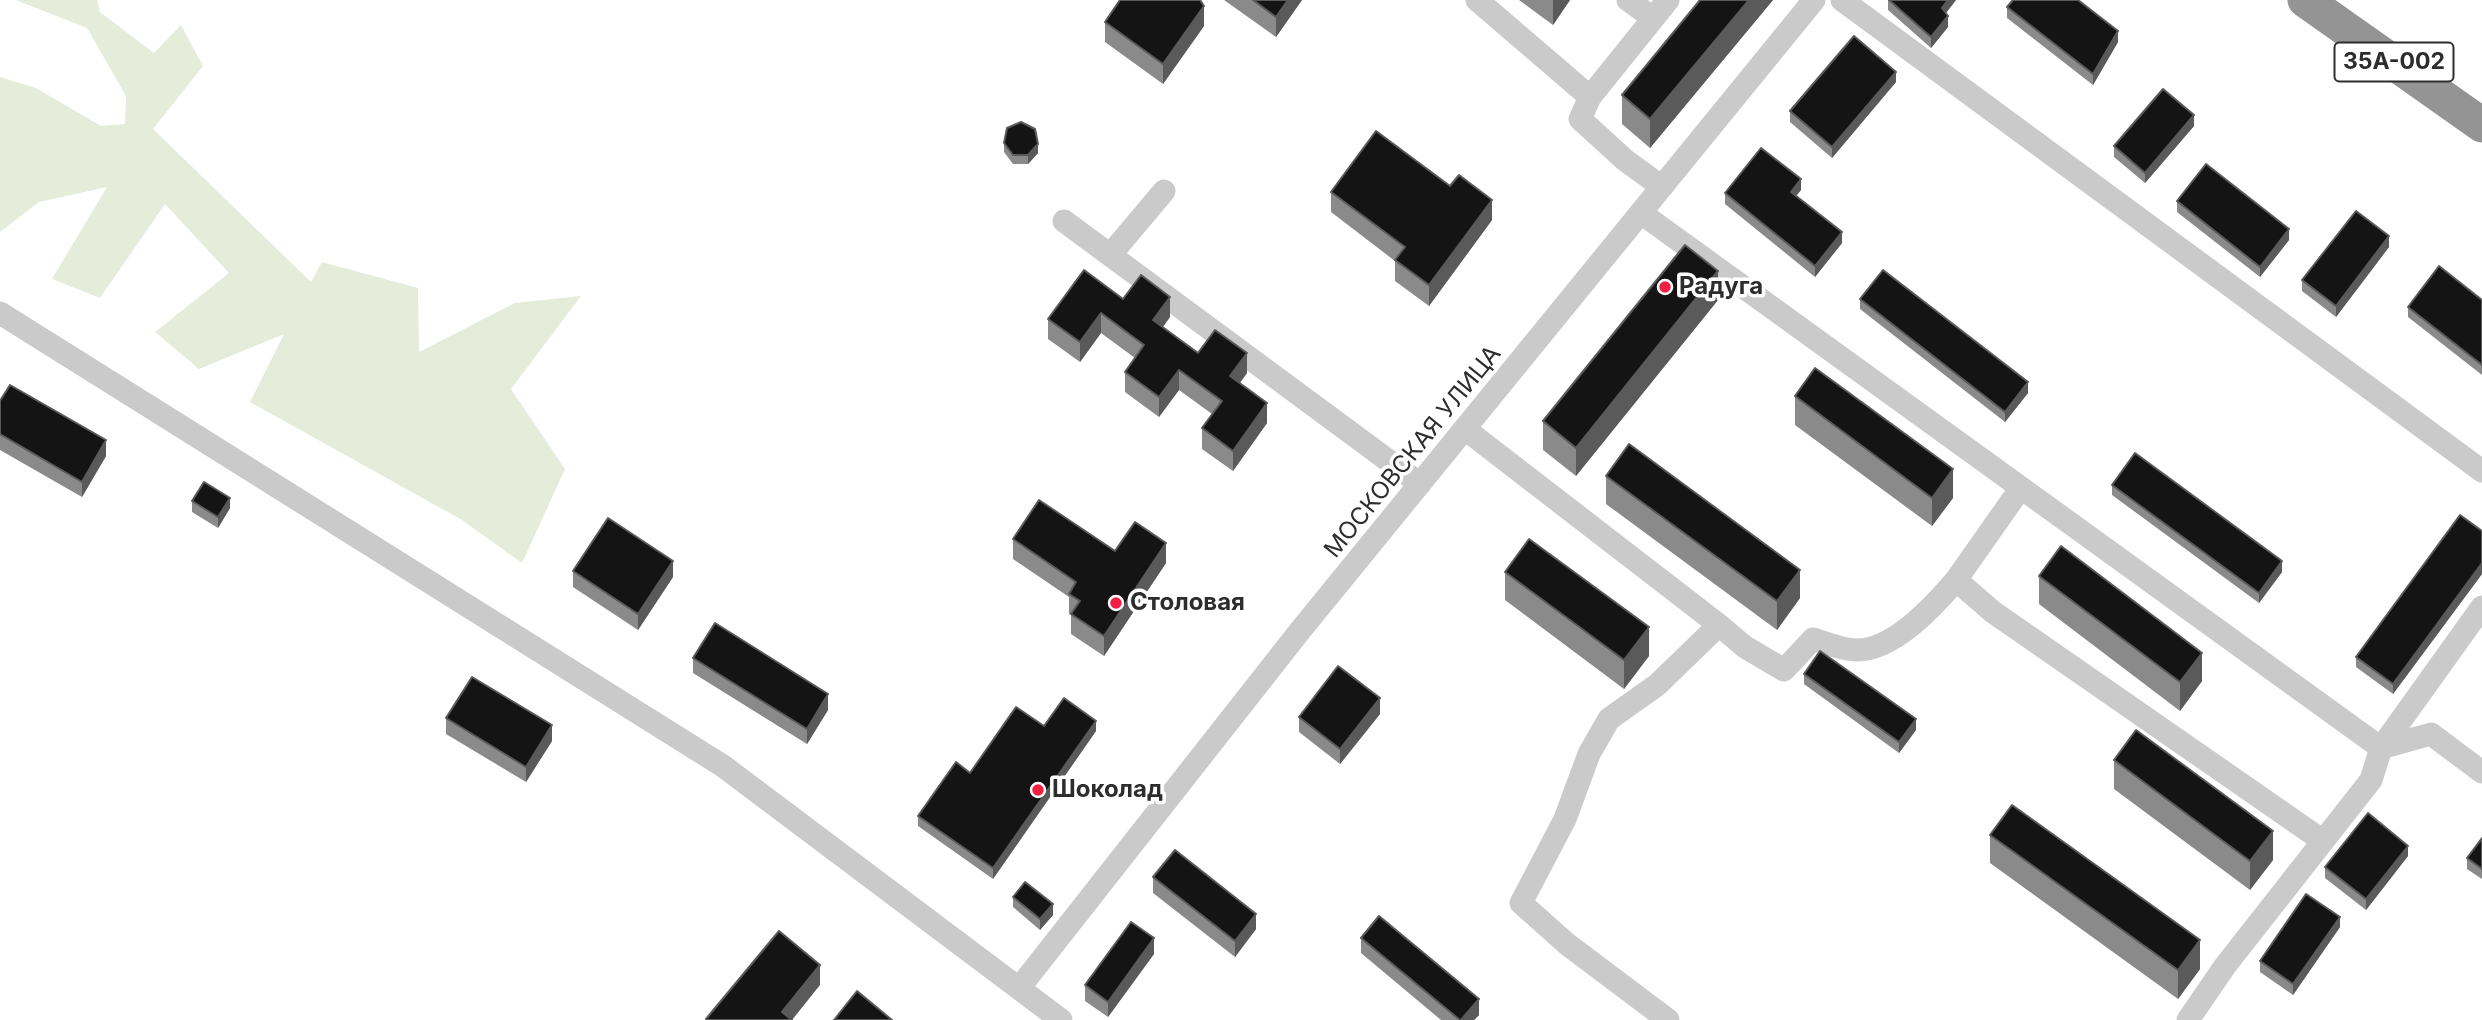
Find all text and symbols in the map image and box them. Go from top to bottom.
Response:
road number: 35А-002 [2334,43,2454,82]
place label: Радуга [1679,273,1763,301]
marker: Радуга [1657,279,1673,295]
street label: МОСКОВСКАЯ УЛИЦА [1319,340,1507,564]
place label: Столовая [1130,589,1245,617]
marker: Столовая [1108,595,1124,611]
place label: Шоколад [1052,776,1163,804]
marker: Шоколад [1030,782,1046,798]

